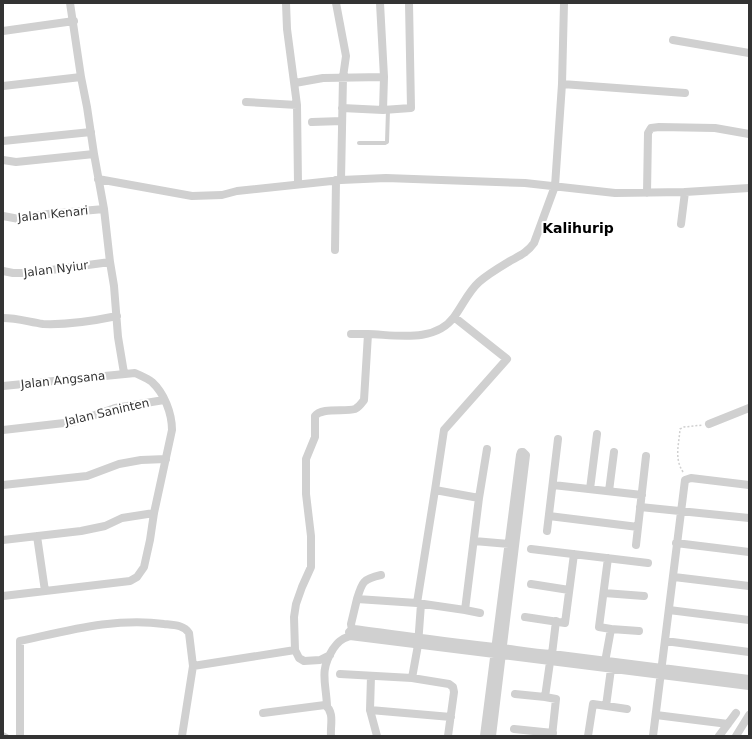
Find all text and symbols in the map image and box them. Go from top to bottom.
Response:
street label: Jalan Kenari [16,203,89,225]
district label: Kalihurip [542,220,614,236]
street label: Jalan Nyiur [22,258,89,280]
street label: Jalan Angsana [19,369,106,392]
street label: Jalan Saninten [62,395,151,429]

